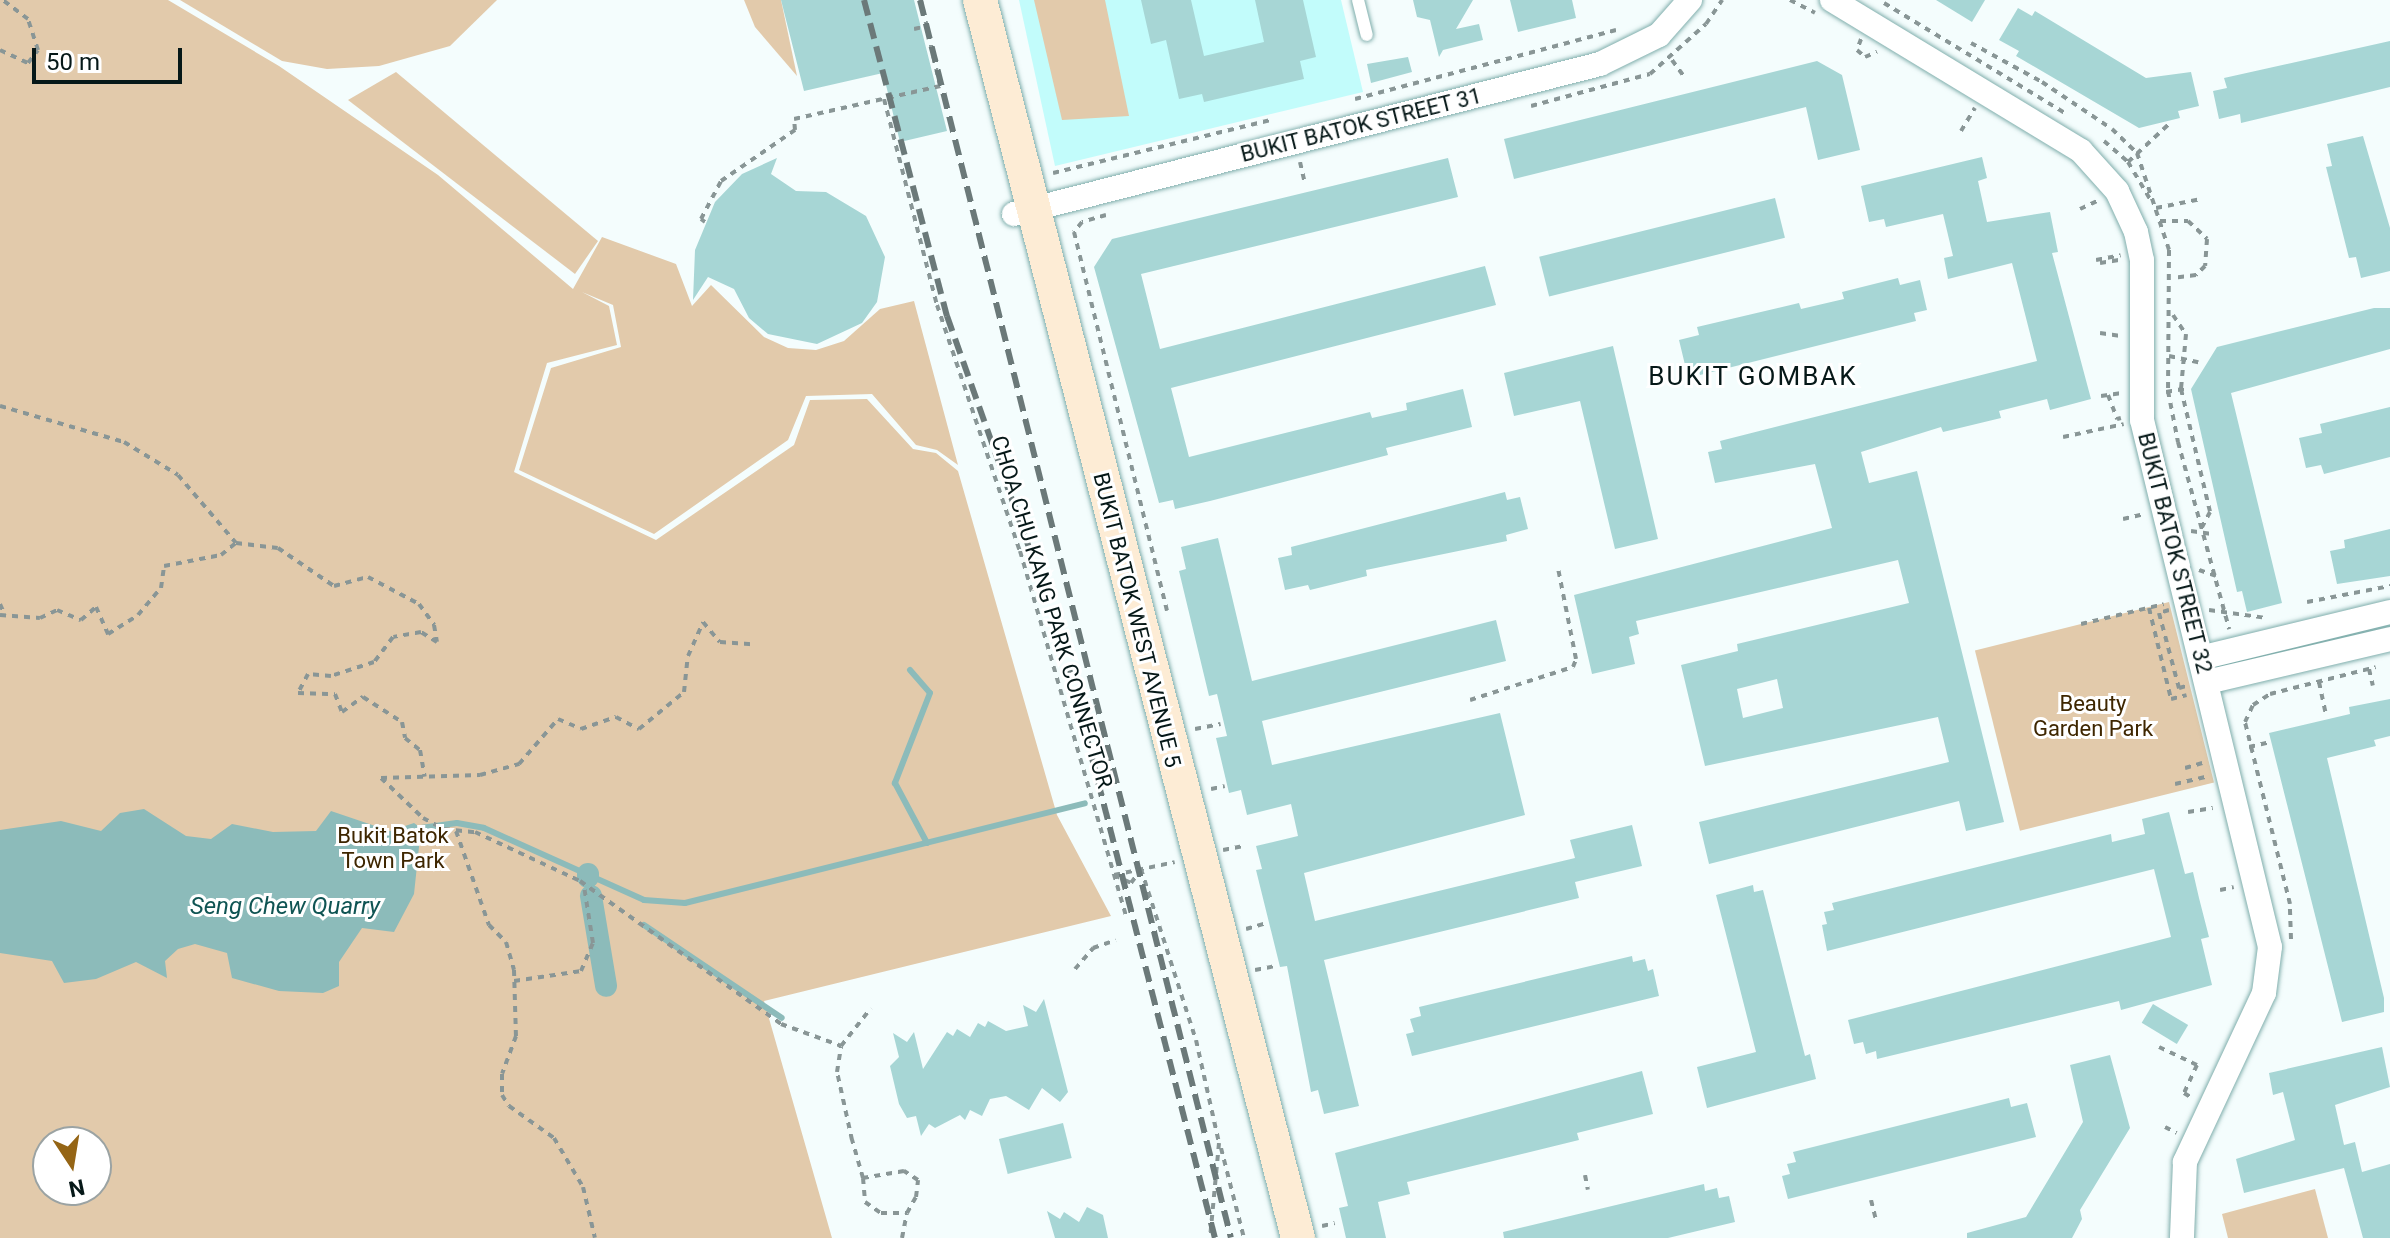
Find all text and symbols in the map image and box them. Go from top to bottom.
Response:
scale bar [36,32,186,82]
text: 50 m [46,48,100,76]
street label: BUKIT BATOK STREET 31 [1237,82,1485,168]
district label: BUKIT GOMBAK [1648,361,1858,393]
street label: BUKIT BATOK STREET 32 [2132,429,2218,677]
street label: CHOA CHU KANG PARK CONNECTOR [986,433,1118,791]
street label: BUKIT BATOK WEST AVENUE 5 [1087,469,1187,771]
park label: Beauty Garden Park [2033,690,2153,742]
park label: Bukit Batok Town Park [337,822,449,874]
water label: Seng Chew Quarry [190,893,380,921]
north arrow [32,1126,112,1206]
text: N [66,1174,87,1202]

